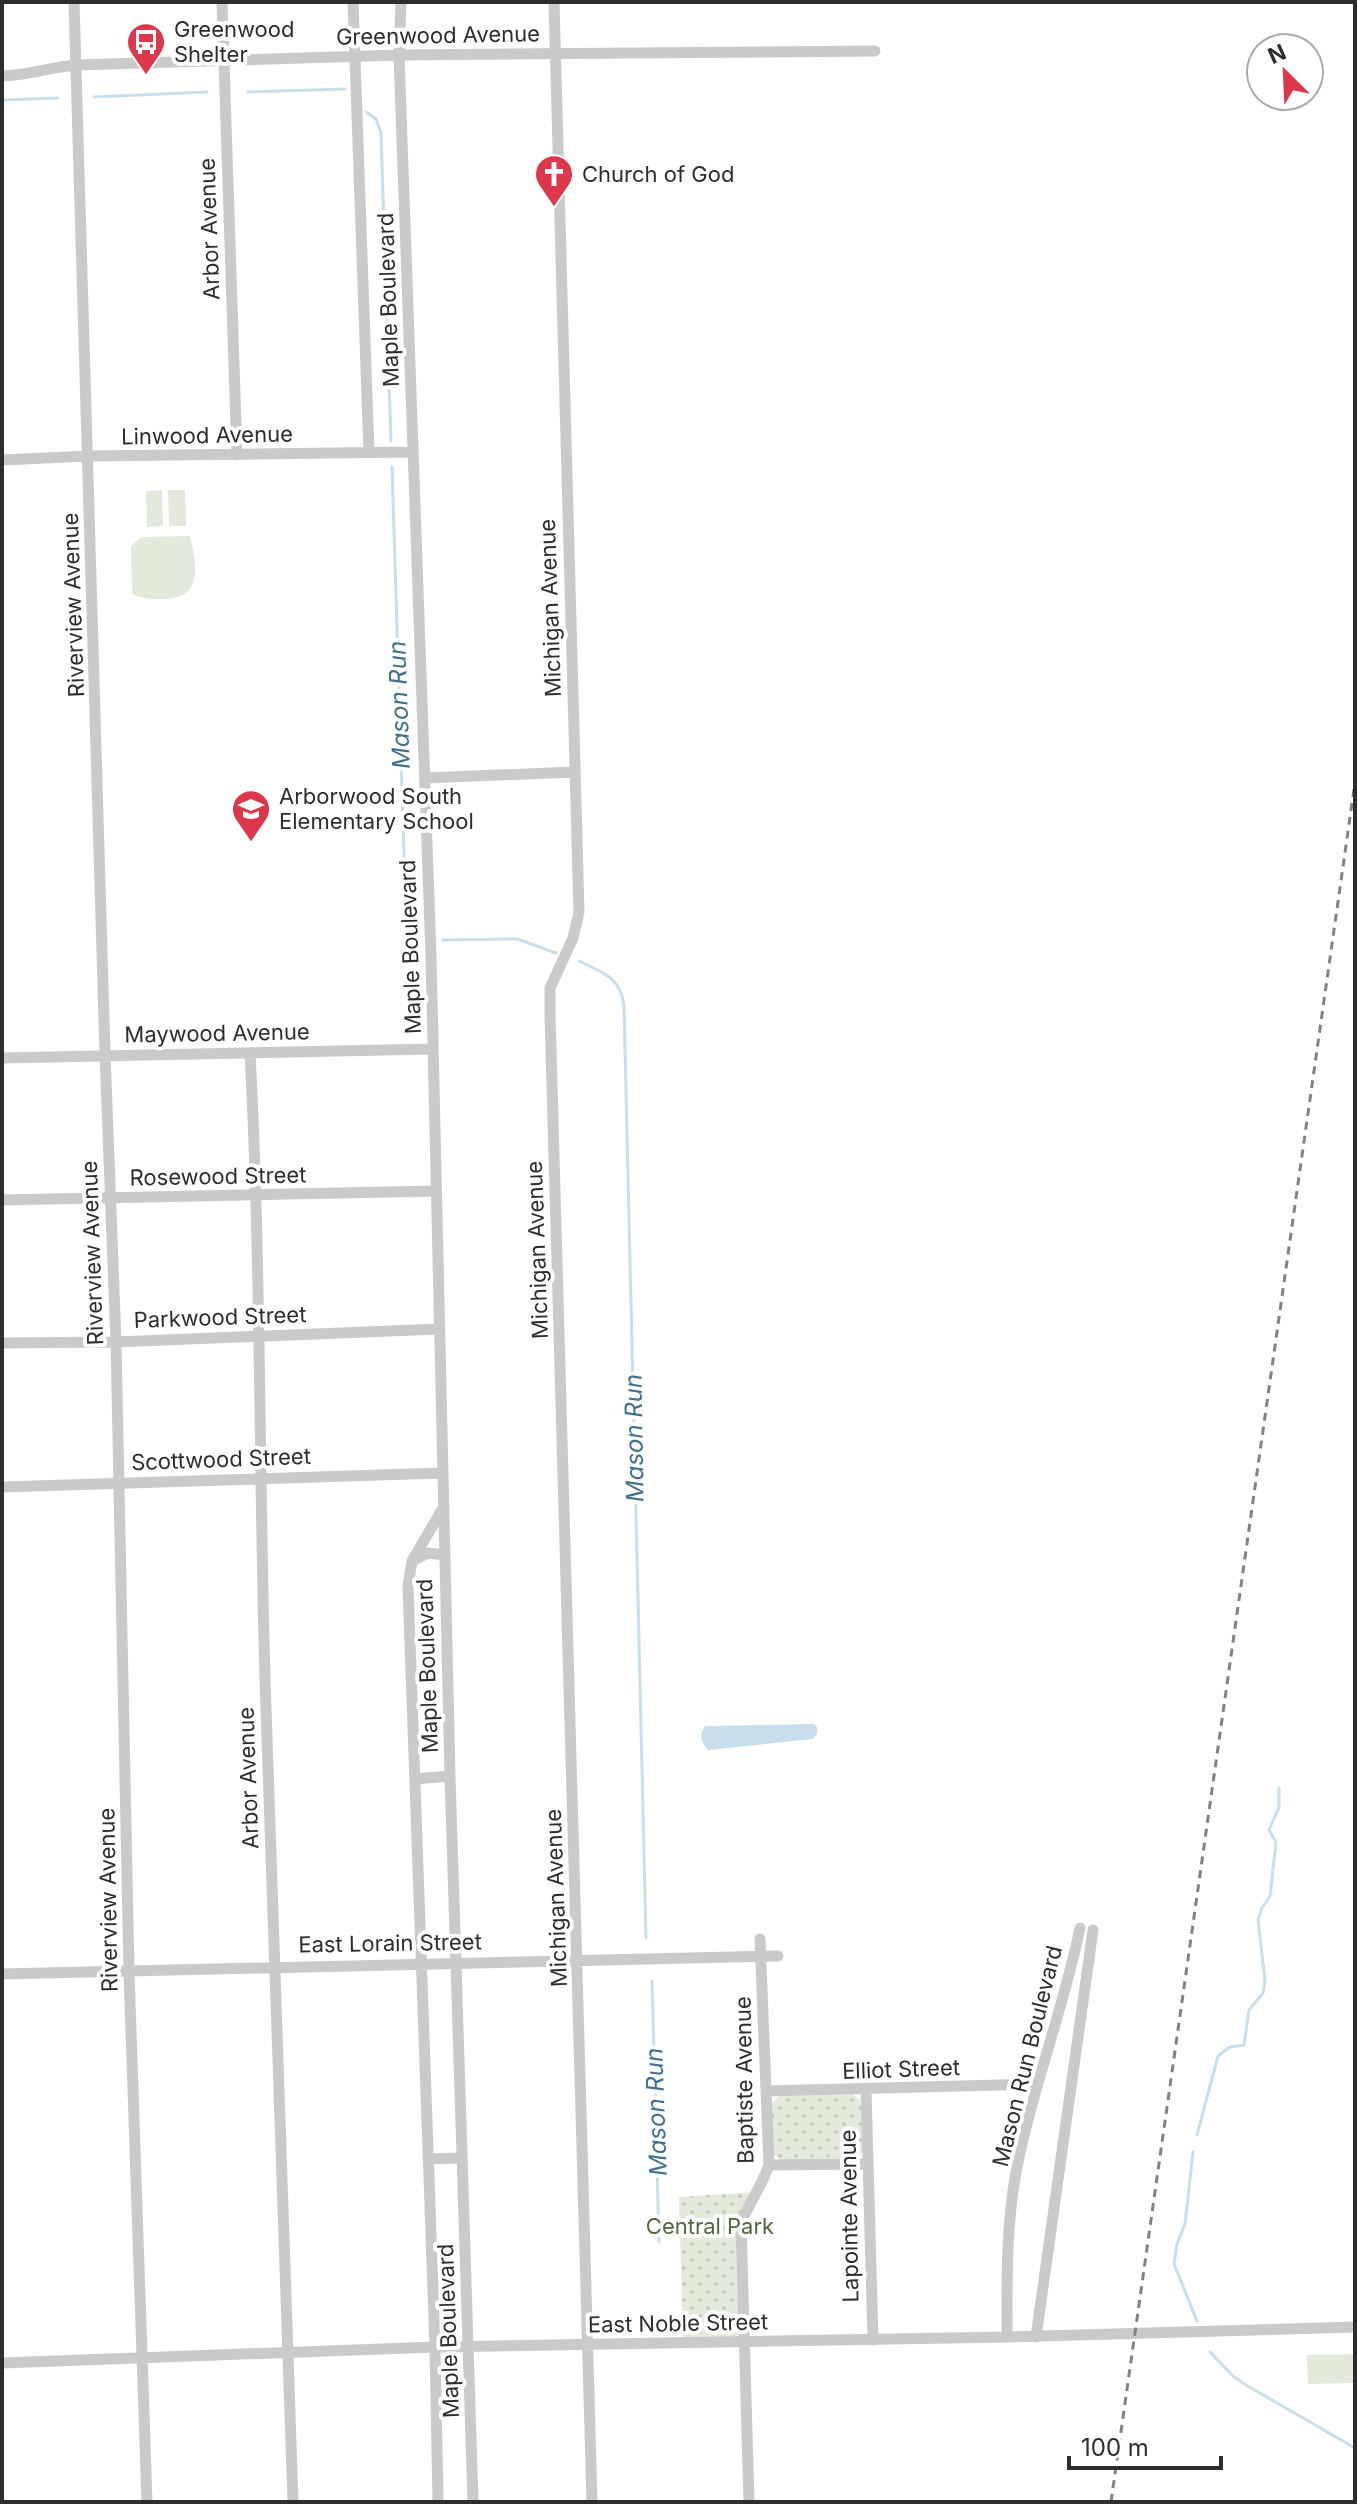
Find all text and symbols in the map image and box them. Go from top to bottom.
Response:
place label: Greenwood Shelter [174,16,294,67]
street label: Greenwood Avenue [336,20,540,50]
bus stop icon: Greenwood Shelter [125,21,167,76]
north arrow [1245,32,1325,112]
text: N [1264,38,1290,69]
church icon: Church of God [533,153,575,208]
street label: Arbor Avenue [194,157,224,301]
place label: Church of God [582,161,734,187]
street label: Maple Boulevard [372,212,404,388]
street label: Linwood Avenue [121,421,293,449]
street label: Riverview Avenue [57,512,89,698]
street label: Michigan Avenue [534,518,566,698]
water label: Mason Run [382,640,416,770]
place label: Arborwood South Elementary School [279,783,474,834]
school or university icon: Arborwood South Elementary School [230,788,272,843]
street label: Maple Boulevard [394,859,426,1035]
street label: Maywood Avenue [124,1018,310,1048]
street label: Riverview Avenue [76,1160,108,1346]
street label: Michigan Avenue [521,1160,553,1340]
street label: Rosewood Street [129,1161,307,1191]
street label: Parkwood Street [133,1301,307,1333]
water label: Mason Run [618,1374,650,1502]
street label: Scottwood Street [131,1443,311,1475]
street label: Maple Boulevard [411,1578,443,1754]
street label: Arbor Avenue [233,1706,263,1850]
street label: Riverview Avenue [93,1808,123,1992]
street label: Michigan Avenue [540,1808,572,1988]
street label: East Lorain Street [298,1928,482,1958]
street label: Mason Run Boulevard [987,1943,1067,2169]
street label: Baptiste Avenue [730,1996,758,2164]
water label: Mason Run [639,2047,673,2177]
street label: Elliot Street [842,2054,960,2084]
street label: Lapointe Avenue [834,2129,864,2303]
park label: Central Park [646,2213,774,2239]
street label: Maple Boulevard [432,2243,464,2419]
street label: East Noble Street [588,2308,768,2338]
scale bar [1069,2420,1221,2470]
text: 100 m [1081,2433,1149,2462]

